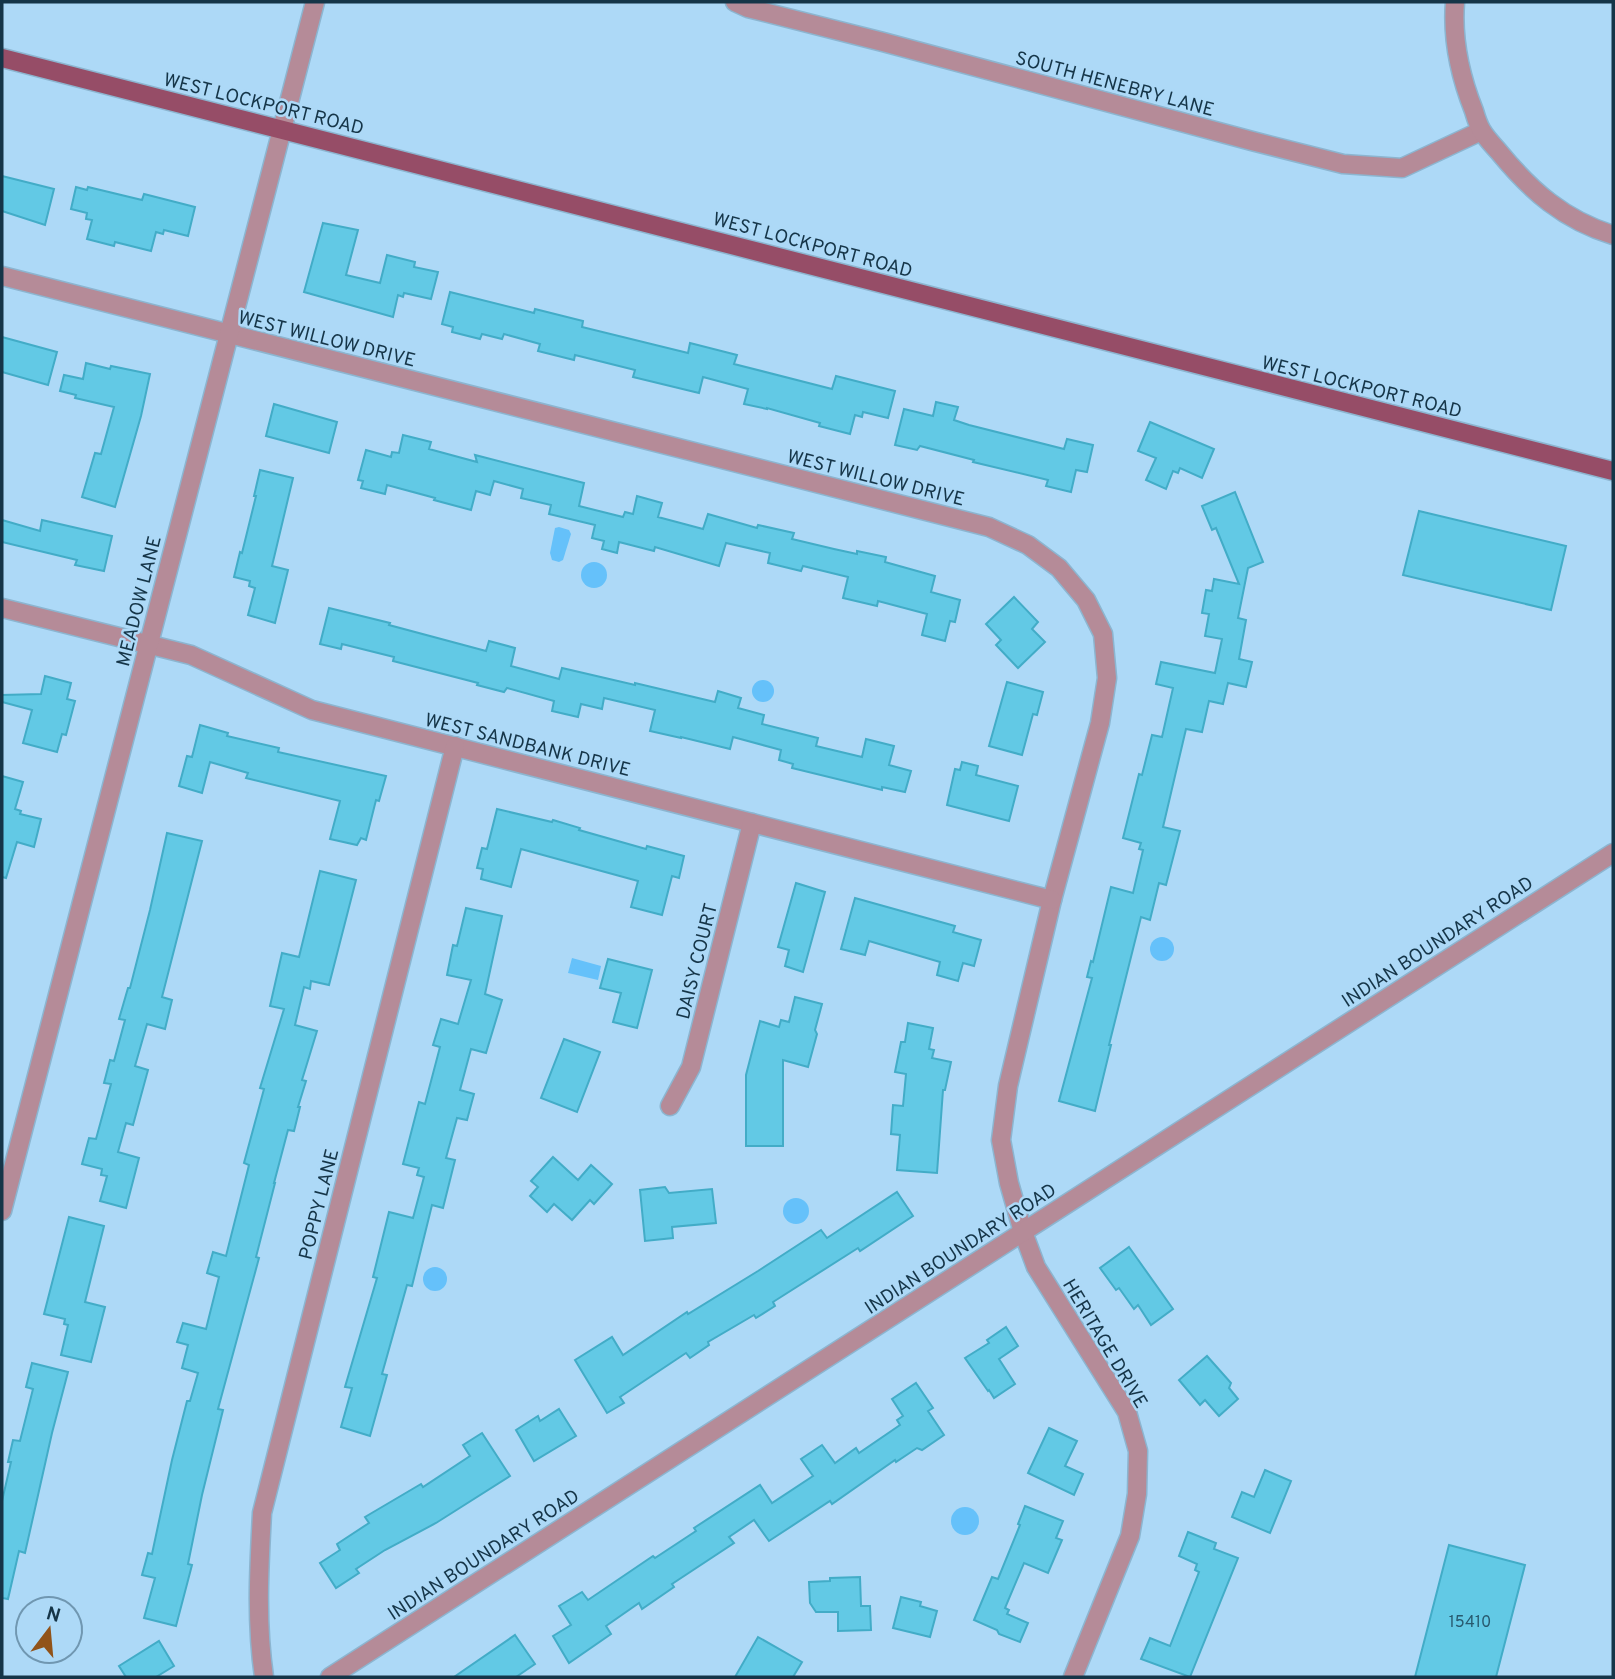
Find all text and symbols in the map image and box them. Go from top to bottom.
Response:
street label: SOUTH HENEBRY LANE [1012,47,1217,123]
street label: WEST LOCKPORT ROAD [161,68,366,141]
street label: WEST LOCKPORT ROAD [710,208,915,284]
street label: WEST WILLOW DRIVE [235,306,418,374]
street label: WEST LOCKPORT ROAD [1259,351,1464,424]
street label: WEST WILLOW DRIVE [784,445,967,513]
street label: MEADOW LANE [112,534,168,669]
street label: WEST SANDBANK DRIVE [422,709,633,783]
street label: INDIAN BOUNDARY ROAD [1338,872,1538,1014]
street label: DAISY COURT [672,901,724,1022]
street label: POPPY LANE [295,1147,345,1262]
street label: INDIAN BOUNDARY ROAD [861,1179,1061,1321]
street label: HERITAGE DRIVE [1056,1275,1152,1413]
street label: INDIAN BOUNDARY ROAD [384,1485,584,1627]
north arrow [14,1595,84,1665]
text: N [43,1602,63,1629]
house number: 15410 [1449,1613,1491,1633]

